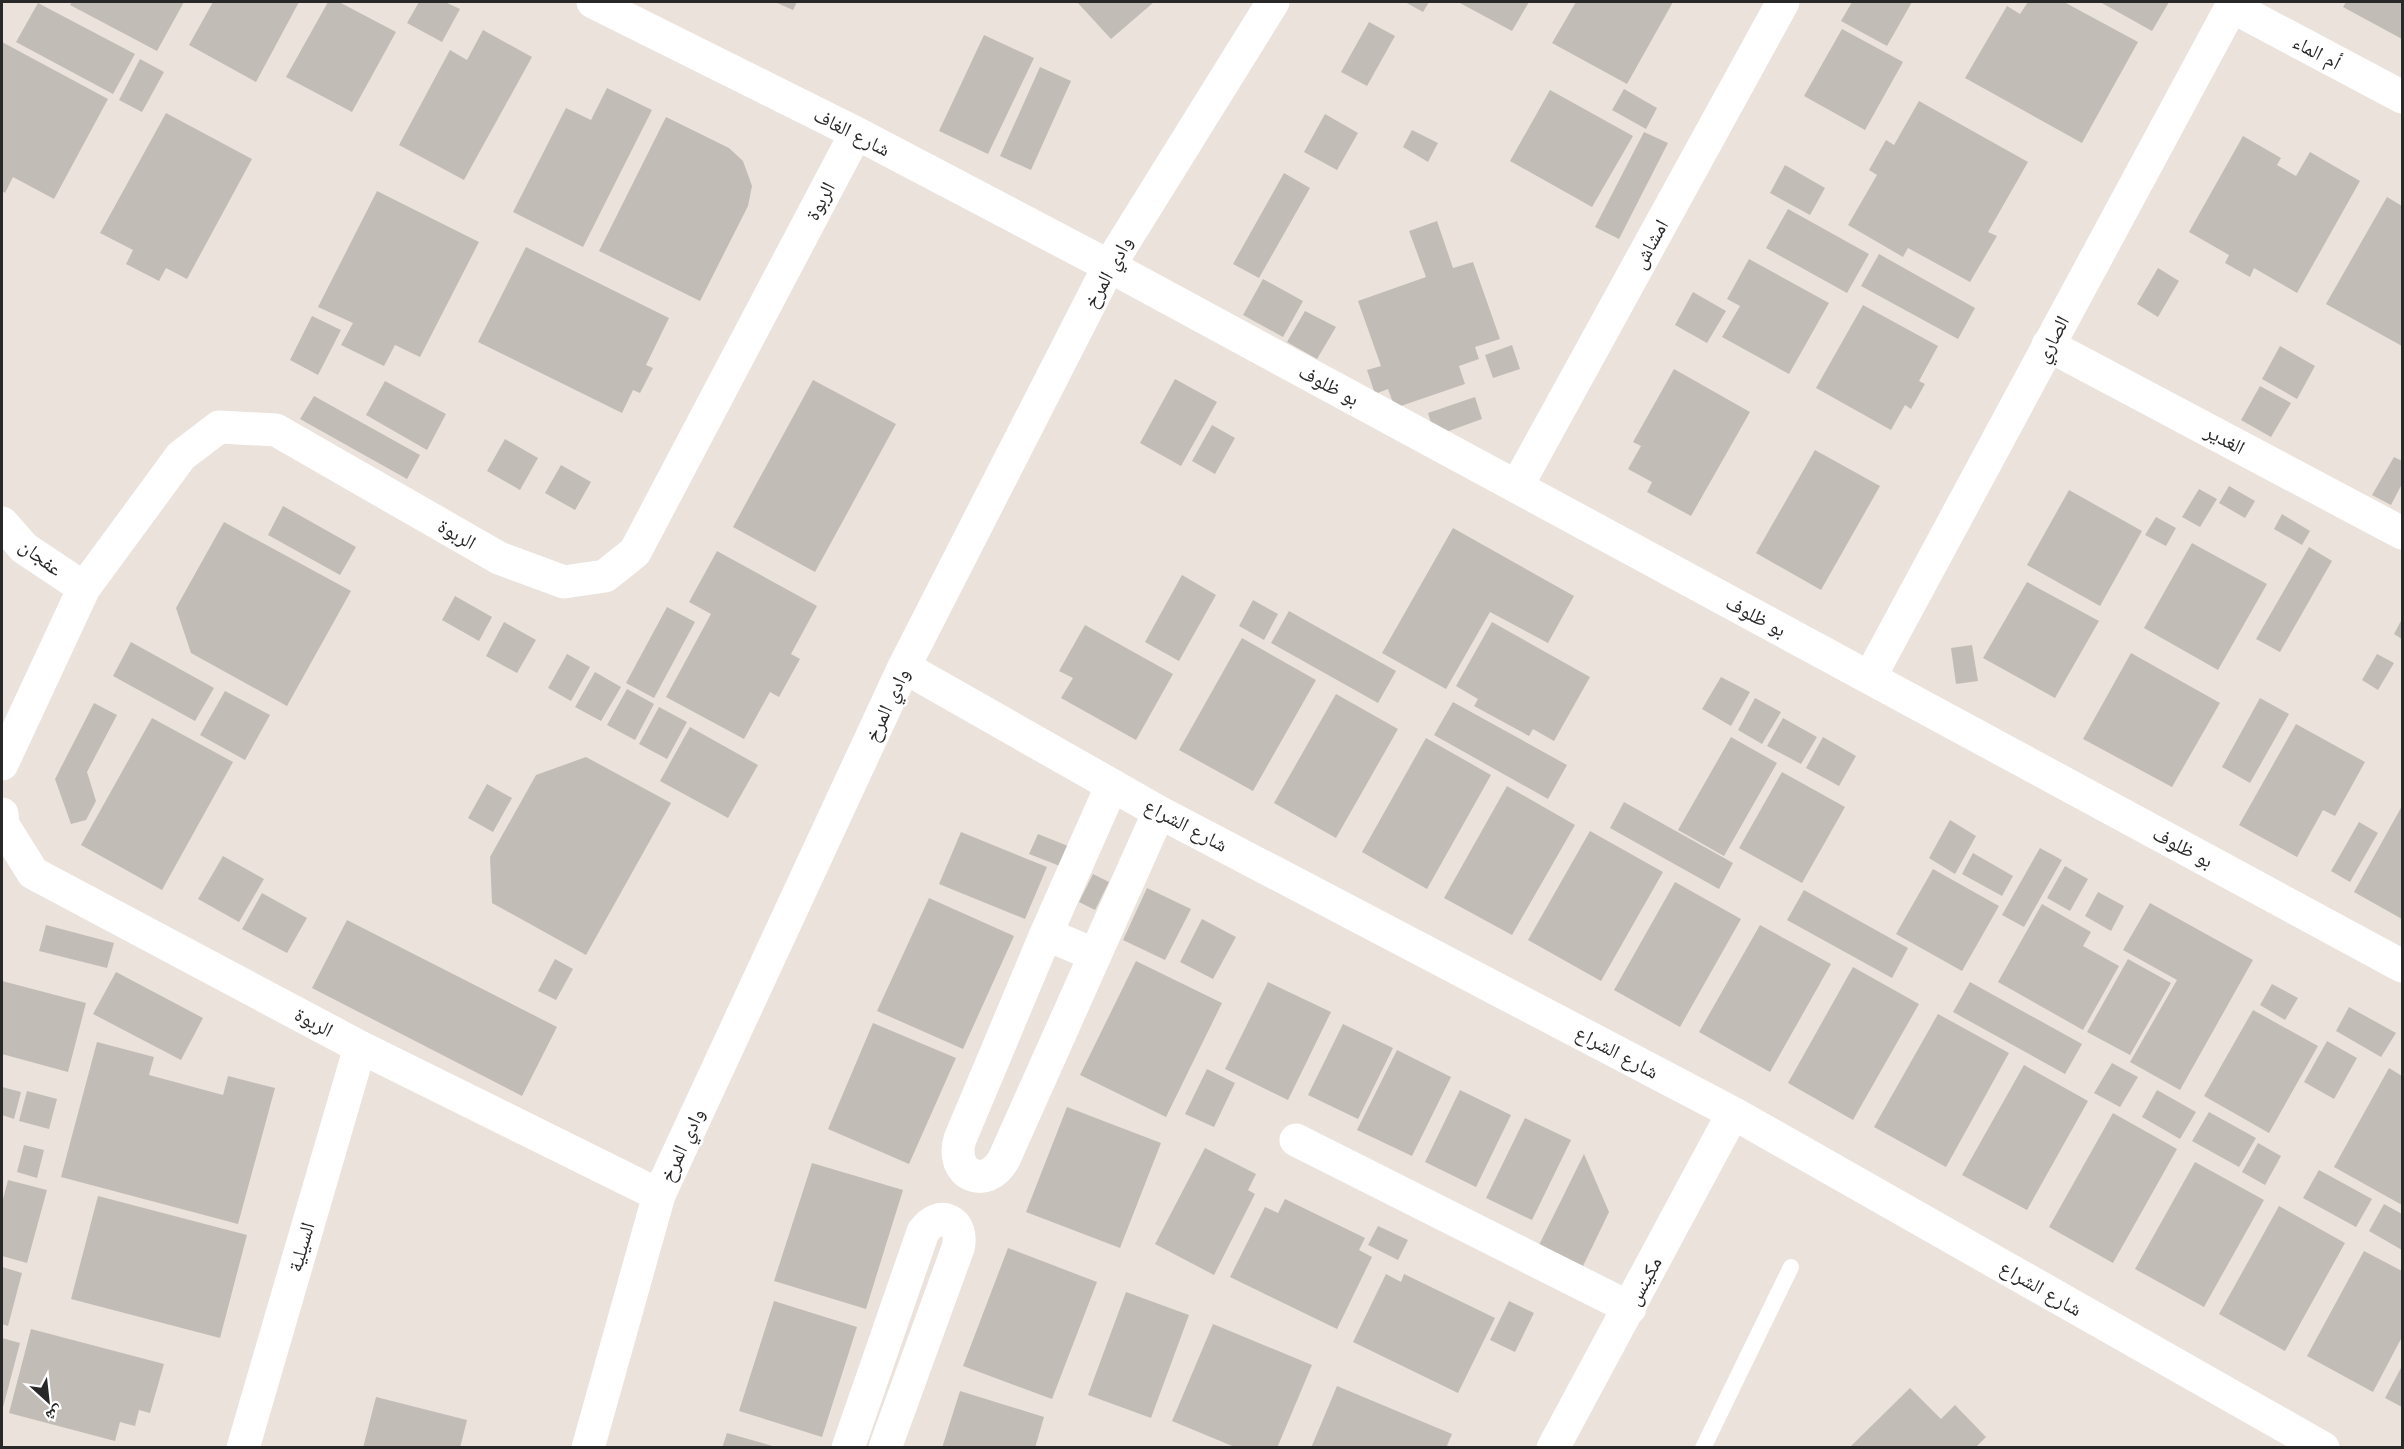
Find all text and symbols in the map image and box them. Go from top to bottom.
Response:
street label: أم الماء [2288,30,2345,76]
street label: شارع الغاف [809,103,894,162]
street label: الربوة [801,178,840,224]
street label: امشاش [1628,216,1673,273]
street label: وادي المرخ [1079,232,1141,314]
street label: الصاري [2031,312,2078,368]
street label: بو ظلوف [1295,360,1363,410]
street label: الغدير [2200,419,2249,459]
street label: الربوة [434,514,480,554]
street label: عفجان [15,534,67,581]
street label: بو ظلوف [1722,591,1790,641]
street label: وادي المرخ [860,665,918,747]
street label: شارع الشراع [1140,794,1231,858]
street label: بو ظلوف [2149,822,2217,872]
street label: الربوة [291,1003,337,1042]
street label: شارع الشراع [1571,1021,1662,1085]
street label: وادي المرخ [655,1105,713,1187]
street label: السيلية [283,1220,319,1274]
street label: مكينس [1622,1253,1667,1309]
street label: شارع الشراع [1995,1256,2086,1322]
north arrow [18,1371,78,1431]
text: ش [43,1402,66,1425]

